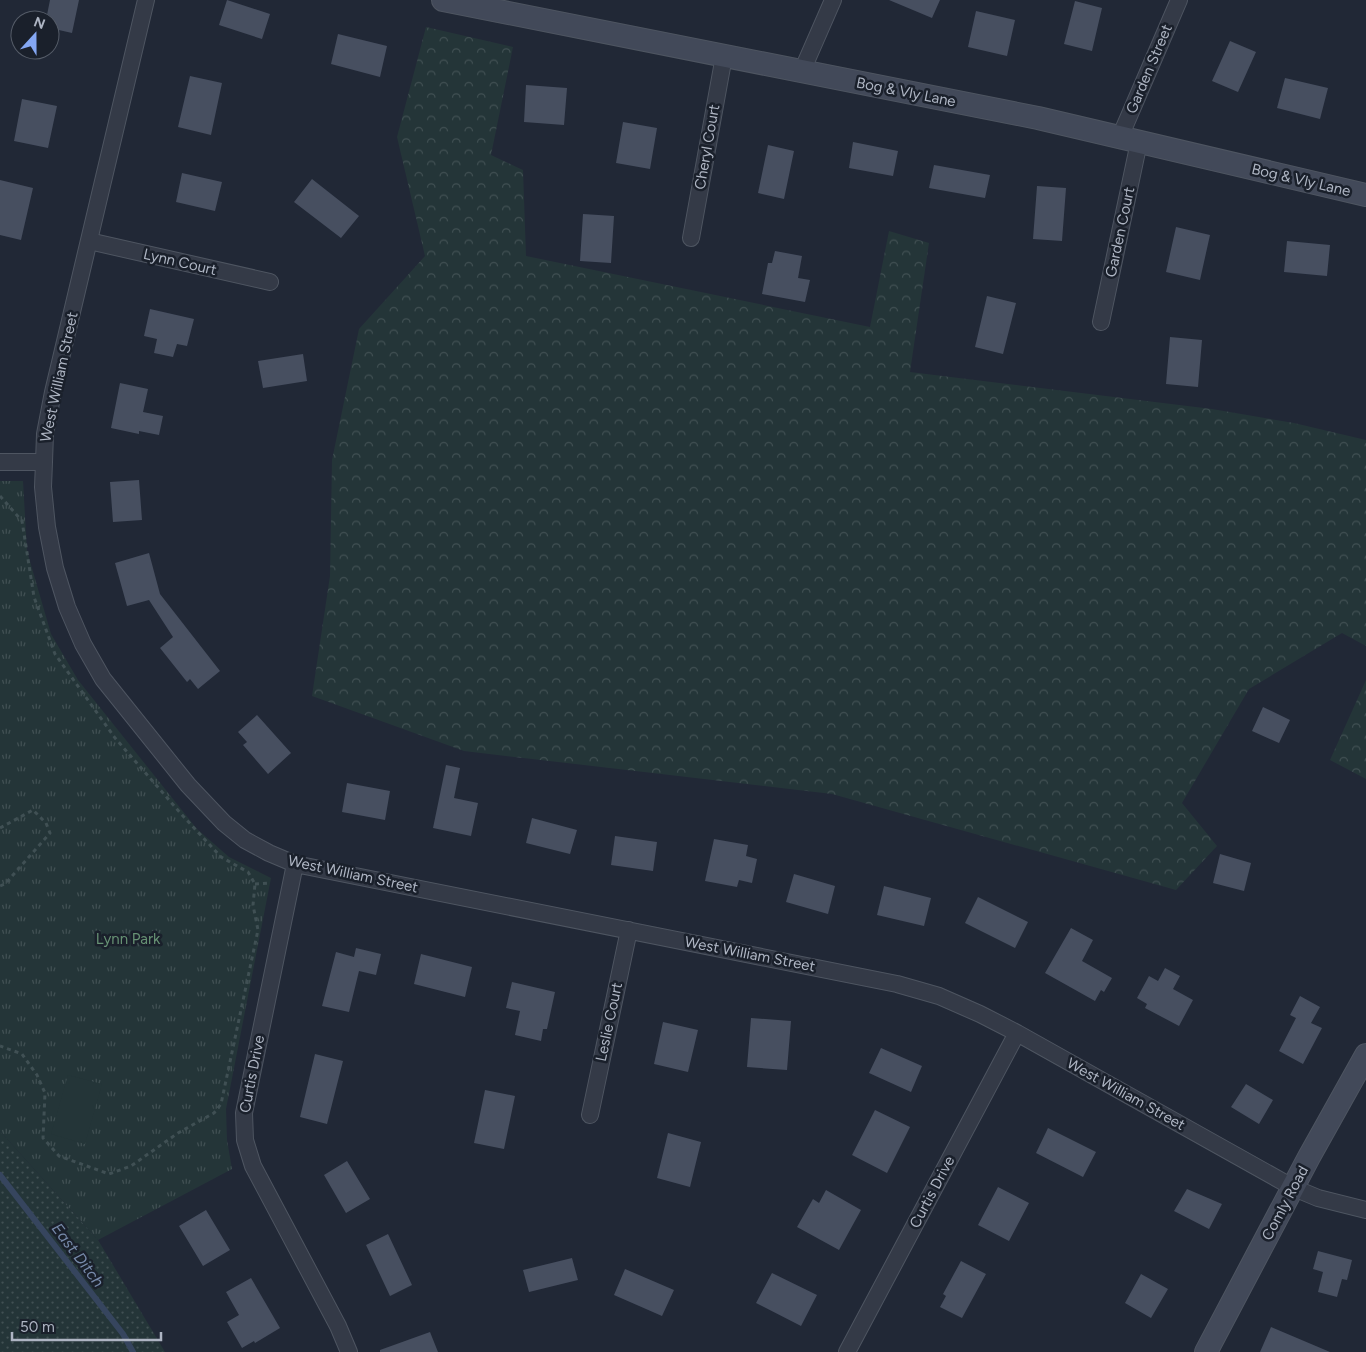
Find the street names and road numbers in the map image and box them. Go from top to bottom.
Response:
street label: Garden Street [1122,21,1176,116]
street label: Bog & Vly Lane [855,74,957,110]
street label: Cheryl Court [691,103,723,191]
street label: Bog & Vly Lane [1250,160,1352,200]
street label: Garden Court [1102,185,1138,279]
street label: Lynn Court [142,245,219,279]
street label: West William Street [36,310,82,444]
street label: West William Street [286,851,420,897]
street label: West William Street [683,933,817,976]
street label: Leslie Court [592,981,626,1063]
street label: Curtis Drive [236,1034,268,1114]
street label: West William Street [1064,1054,1189,1134]
street label: Curtis Drive [906,1153,958,1231]
street label: Comly Road [1258,1163,1312,1243]

